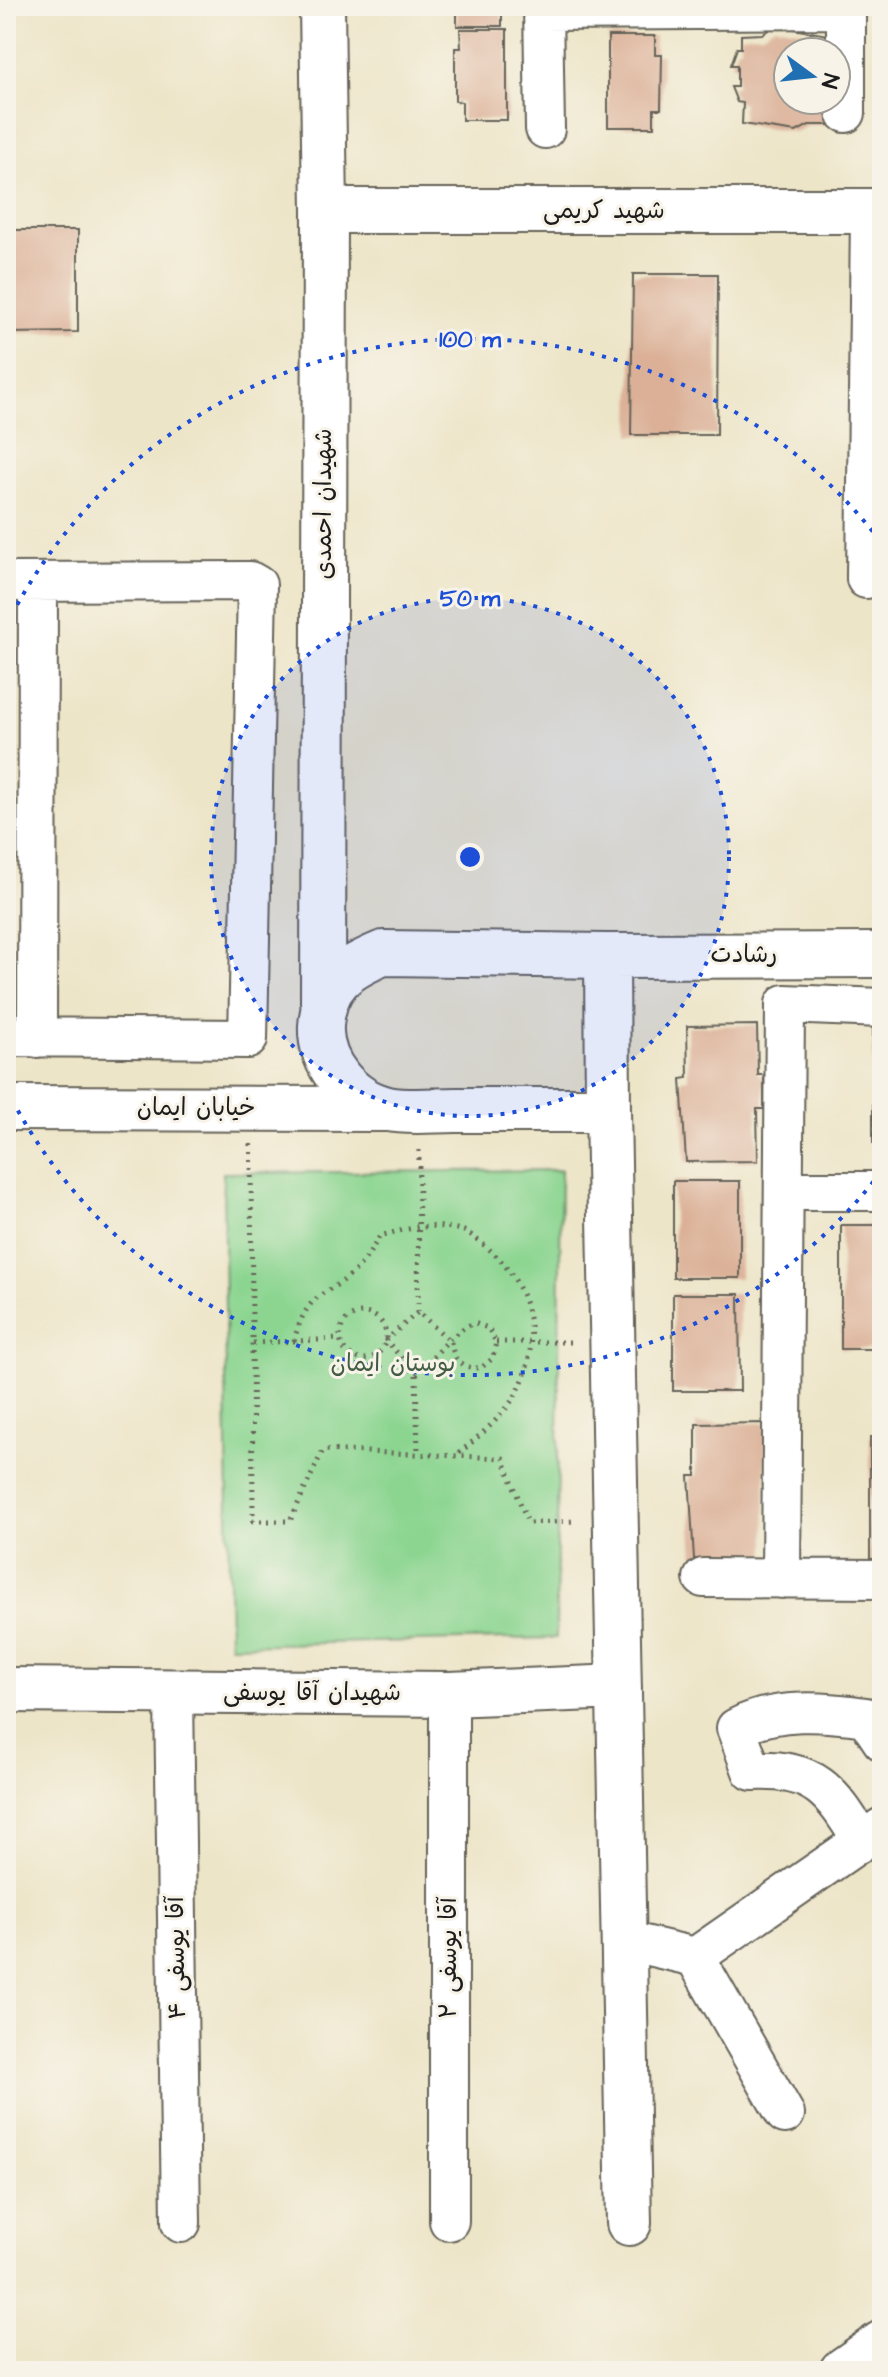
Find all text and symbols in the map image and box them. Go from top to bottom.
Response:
north arrow [772,36,852,116]
text: N [813,70,847,92]
street label: شهید کریمی [543,194,665,228]
text: 100 m [439,323,501,357]
street label: شهیدان احمدی [307,428,341,580]
text: 50 m [440,582,501,616]
centre of rings [456,843,484,871]
street label: رشادت [711,938,777,972]
street label: خیابان ایمان [137,1091,255,1125]
park label: بوستان ایمان [331,1347,455,1381]
street label: شهیدان آقا یوسفی [223,1676,401,1710]
street label: آقا یوسفی ۴ [159,1895,195,2020]
street label: آقا یوسفی ۲ [432,1896,466,2019]

